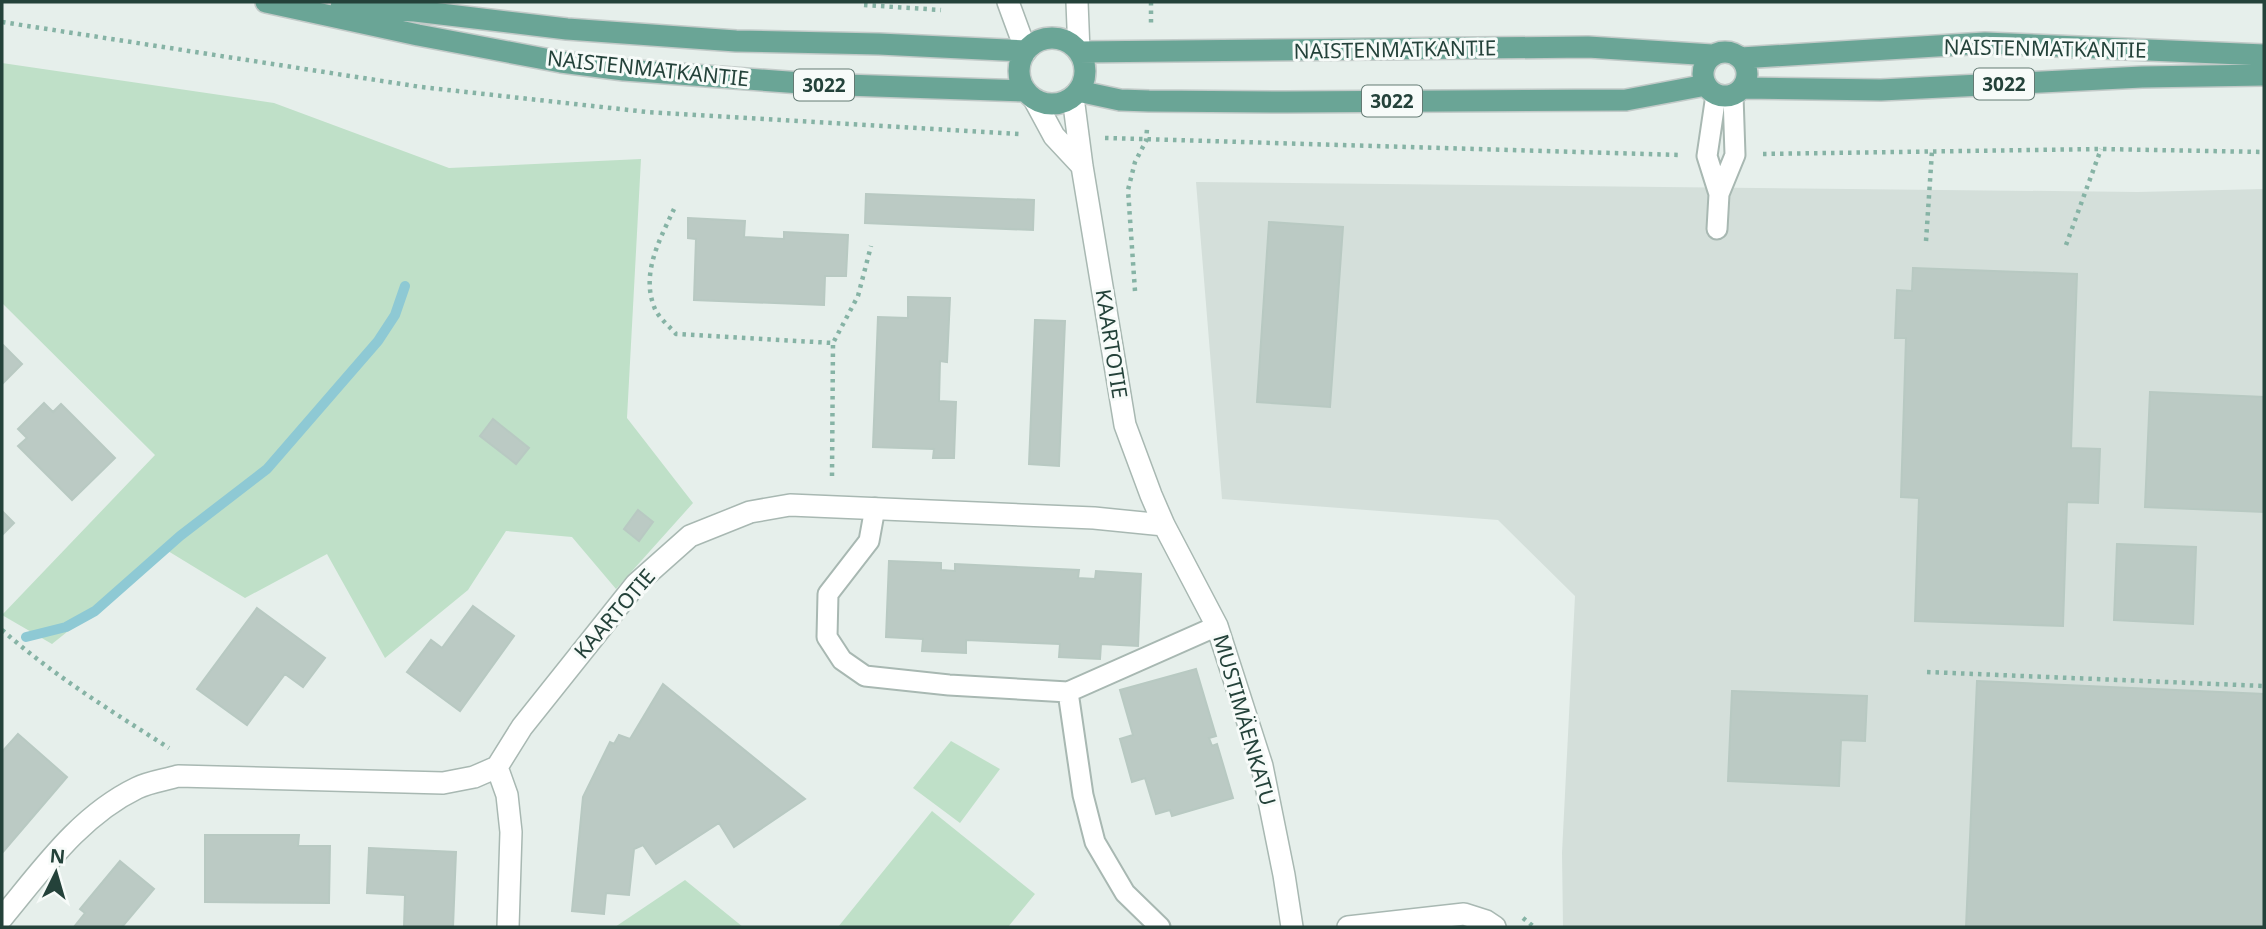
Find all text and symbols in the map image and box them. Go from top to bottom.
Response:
street label: NAISTENMATKANTIE [1943,32,2147,64]
street label: NAISTENMATKANTIE [1293,33,1497,65]
street label: NAISTENMATKANTIE [546,43,750,93]
road number: 3022 [1974,68,2034,100]
road number: 3022 [794,69,854,100]
road number: 3022 [1362,86,1422,116]
street label: KAARTOTIE [1090,287,1134,401]
street label: KAARTOTIE [567,562,661,664]
street label: MUSTIMÄENKATU [1207,631,1283,809]
north arrow [21,838,91,908]
text: N [49,842,66,870]

